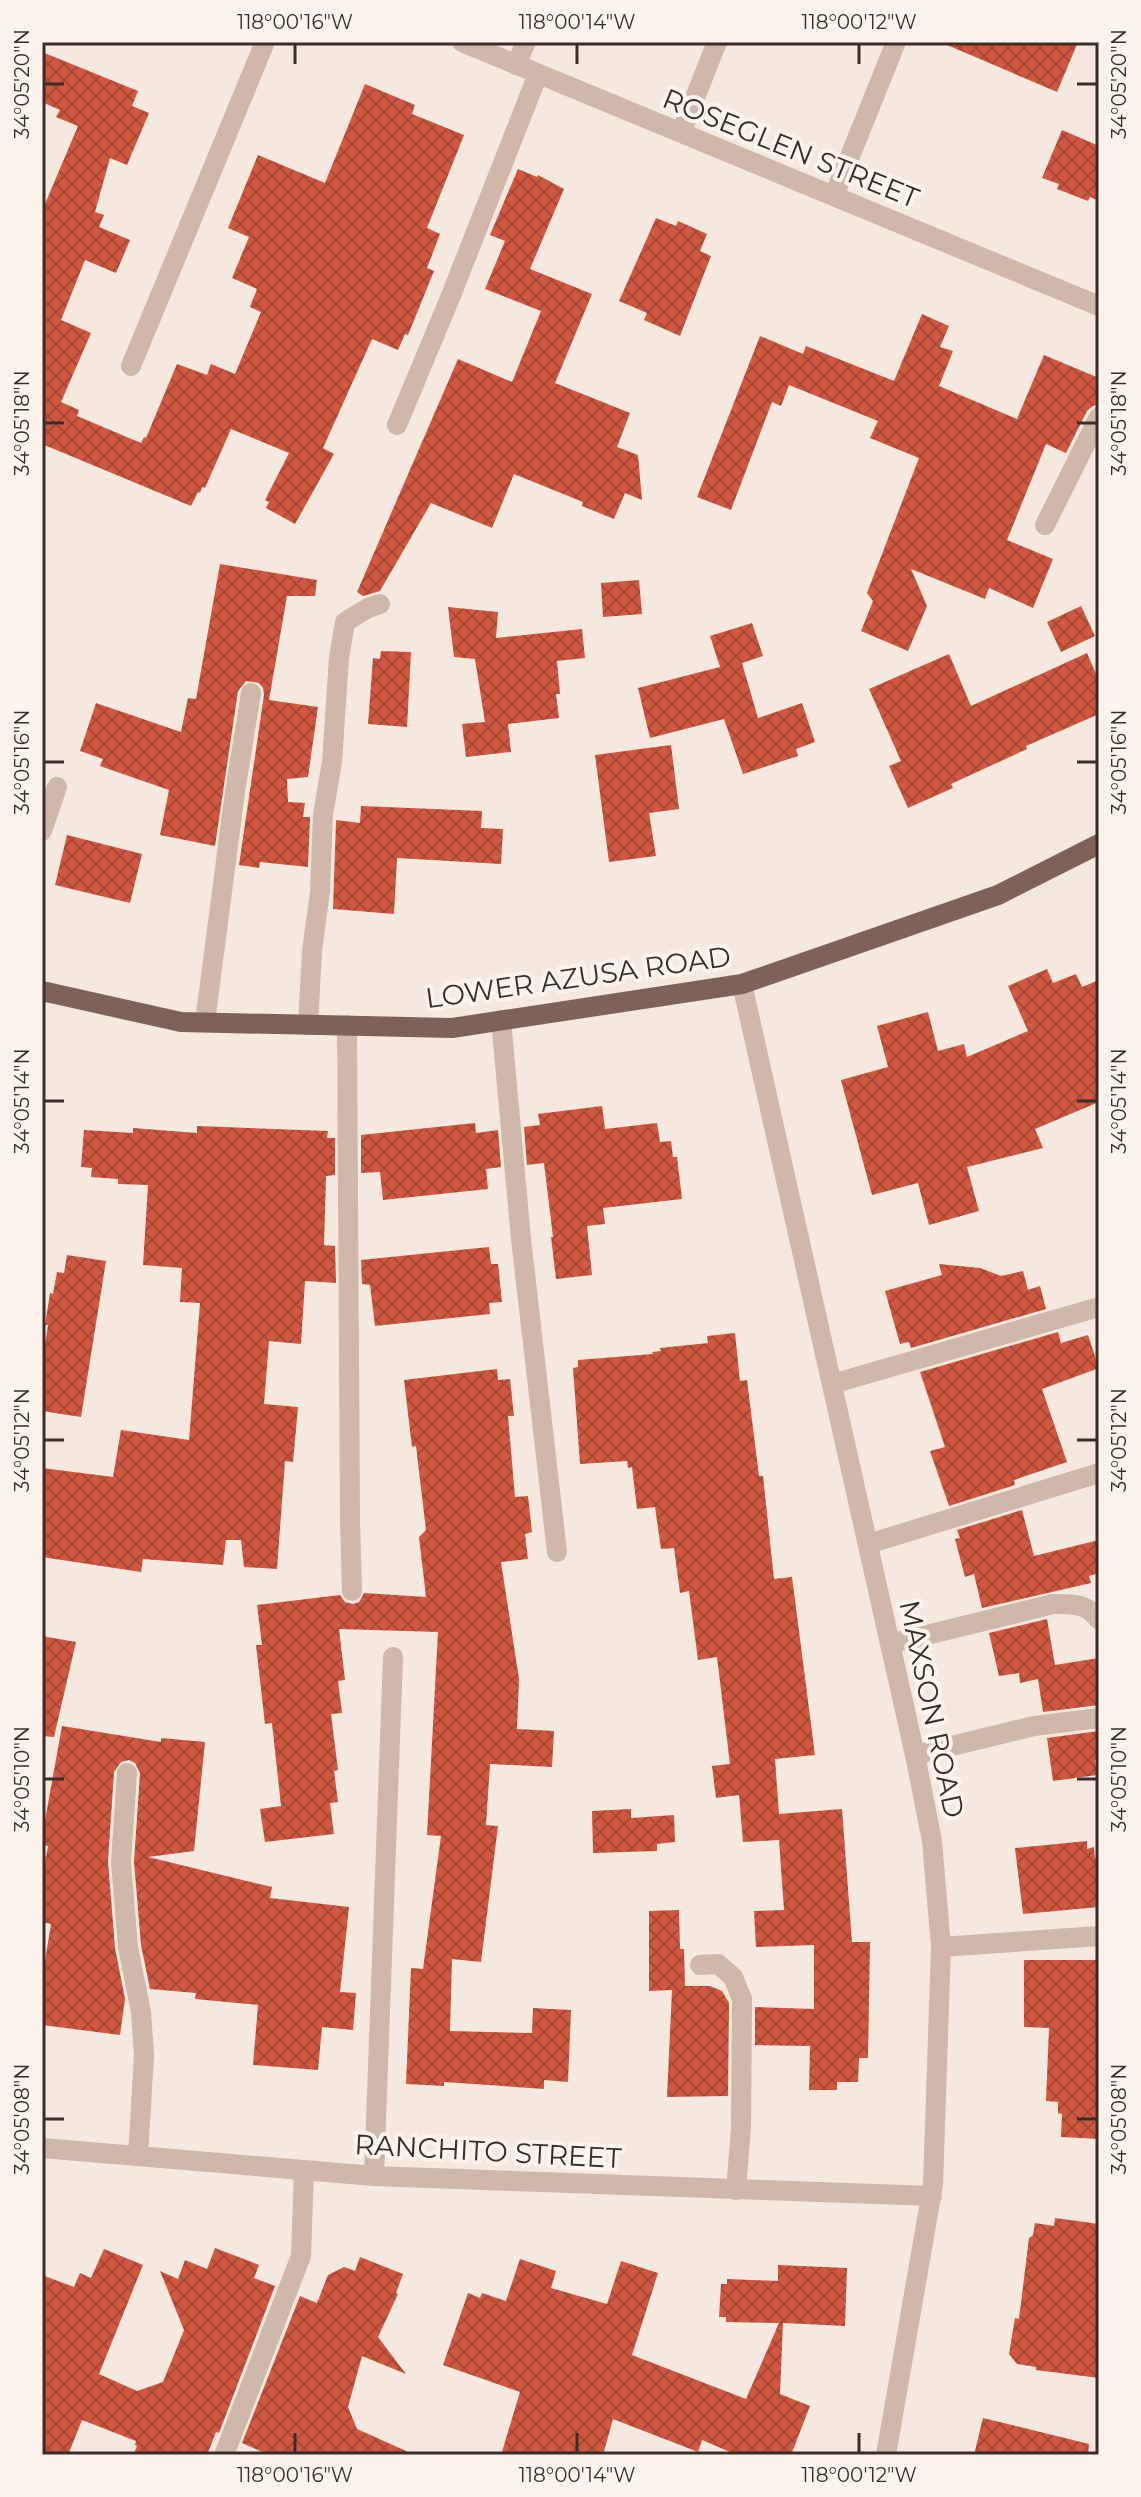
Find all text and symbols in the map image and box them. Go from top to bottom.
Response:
text: 118°00'16"W [237,10,353,34]
text: 118°00'14"W [519,10,635,34]
text: 118°00'12"W [801,10,917,34]
text: 34°05'20"N [10,29,34,139]
text: 34°05'20"N [1107,29,1131,139]
street label: ROSEGLEN STREET [658,81,924,215]
text: 34°05'18"N [10,370,34,476]
text: 34°05'18"N [1107,370,1131,476]
text: 34°05'16"N [10,710,34,814]
text: 34°05'16"N [1107,710,1131,814]
street label: LOWER AZUSA ROAD [423,939,733,1015]
text: 34°05'14"N [10,1048,34,1154]
text: 34°05'14"N [1107,1048,1131,1154]
text: 34°05'12"N [10,1388,34,1492]
text: 34°05'12"N [1107,1388,1131,1492]
street label: MAXSON ROAD [892,1597,972,1821]
text: 34°05'10"N [10,1726,34,1832]
text: 34°05'10"N [1107,1726,1131,1832]
text: 34°05'08"N [10,2064,34,2174]
text: 34°05'08"N [1107,2064,1131,2174]
street label: RANCHITO STREET [354,2127,622,2175]
text: 118°00'16"W [237,2463,353,2487]
text: 118°00'14"W [519,2463,635,2487]
text: 118°00'12"W [801,2463,917,2487]

